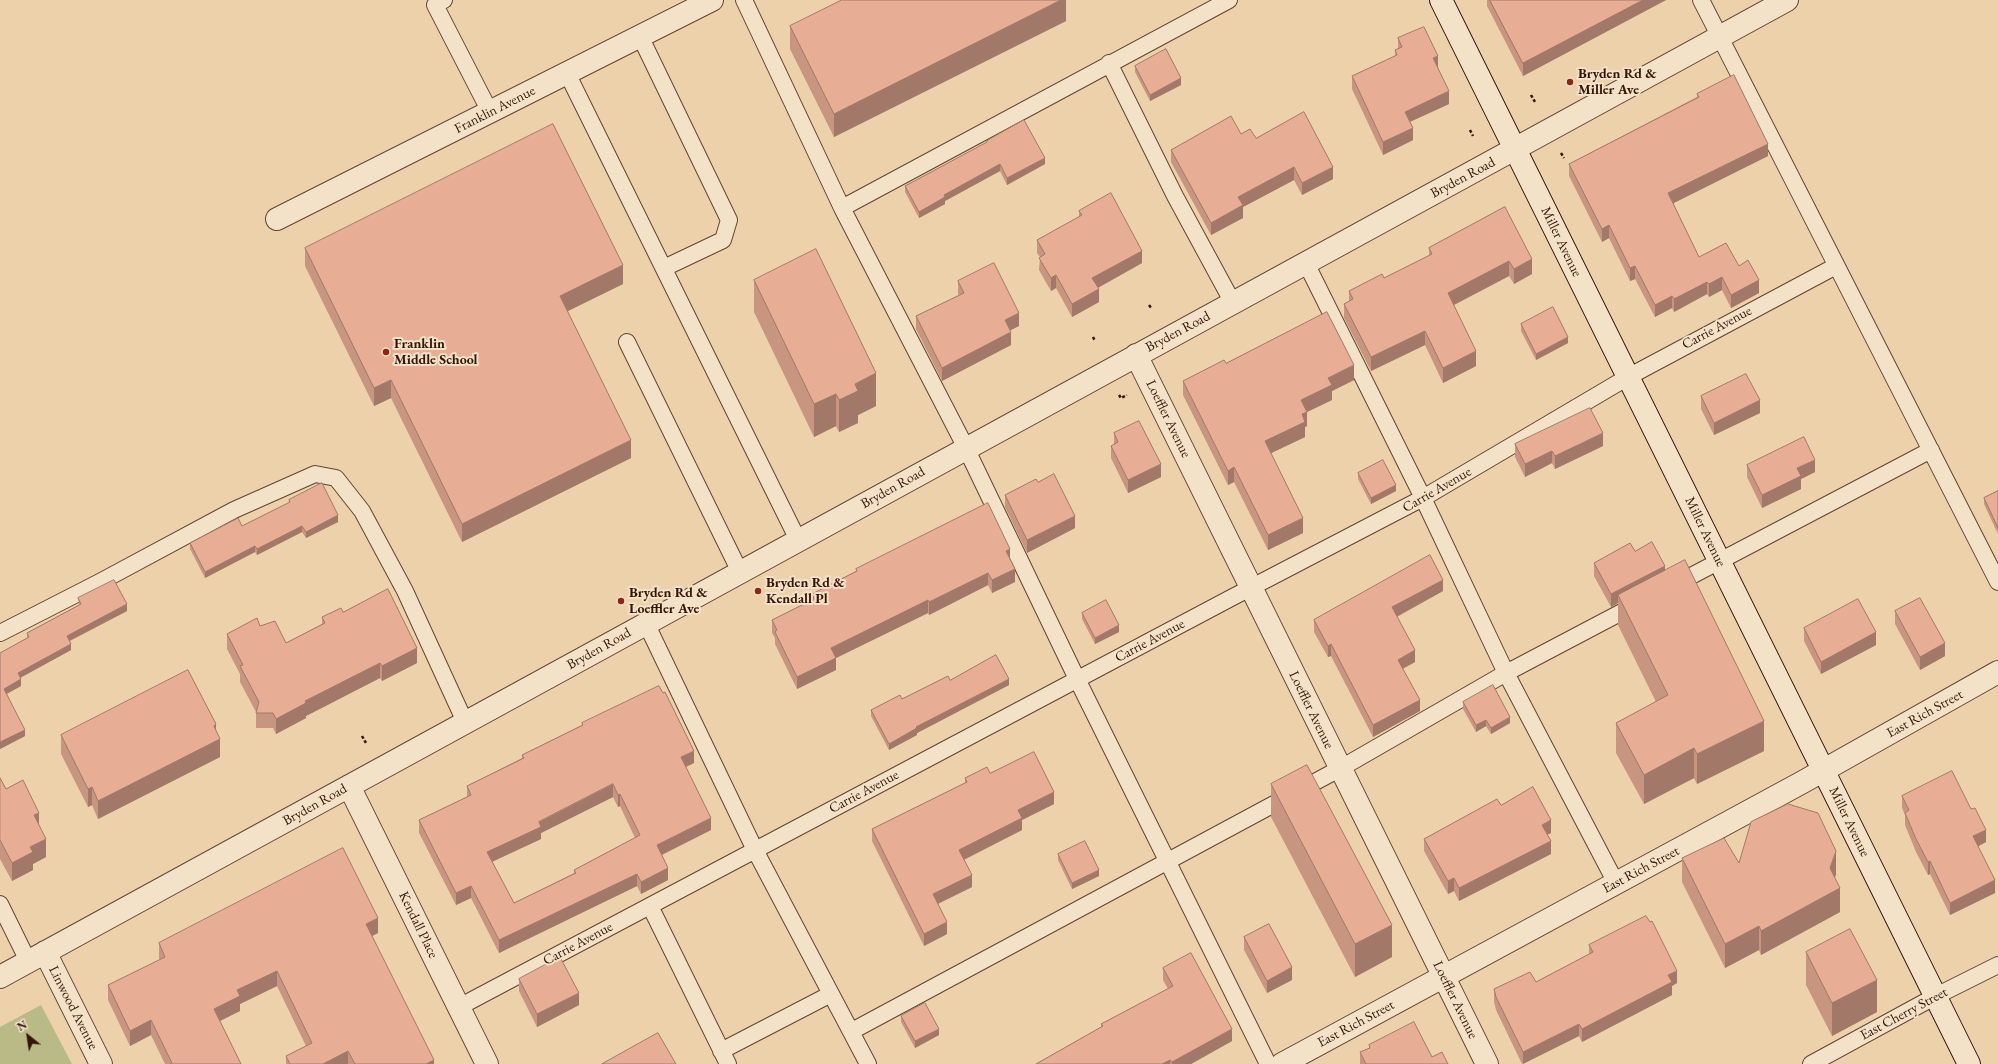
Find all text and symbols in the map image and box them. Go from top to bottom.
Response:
place label: Bryden Rd & Miller Ave [1578,66,1657,98]
marker: Bryden Rd & Miller Ave [1565,77,1575,87]
street label: Franklin Avenue [452,82,538,138]
street label: Bryden Road [1428,154,1498,202]
street label: Miller Avenue [1537,204,1585,280]
street label: Carrie Avenue [1679,303,1755,353]
street label: Bryden Road [1143,308,1213,356]
place label: Franklin Middle School [394,336,478,368]
marker: Franklin Middle School [381,347,391,357]
street label: Loeffler Avenue [1142,377,1194,461]
street label: Bryden Road [858,464,928,512]
street label: Carrie Avenue [1400,464,1474,516]
street label: Miller Avenue [1681,494,1729,570]
place label: Bryden Rd & Kendall Pl [766,575,845,608]
place label: Bryden Rd & Loeffler Ave [629,585,708,618]
marker: Bryden Rd & Kendall Pl [753,586,763,596]
marker: Bryden Rd & Loeffler Ave [616,596,626,606]
street label: Carrie Avenue [1112,616,1188,666]
street label: Bryden Road [564,625,634,673]
street label: Loeffler Avenue [1285,668,1337,752]
street label: East Rich Street [1884,686,1966,742]
street label: Carrie Avenue [826,767,902,817]
street label: Bryden Road [280,781,350,829]
street label: Miller Avenue [1825,784,1873,860]
street label: East Rich Street [1600,843,1682,897]
street label: Kendall Place [395,889,441,961]
street label: Carrie Avenue [540,919,616,969]
street label: Loeffler Avenue [1429,958,1481,1042]
street label: Linwood Avenue [45,963,101,1053]
street label: East Cherry Street [1857,984,1951,1044]
street label: East Rich Street [1315,997,1397,1051]
north arrow [8,1016,48,1056]
text: N [15,1017,29,1034]

